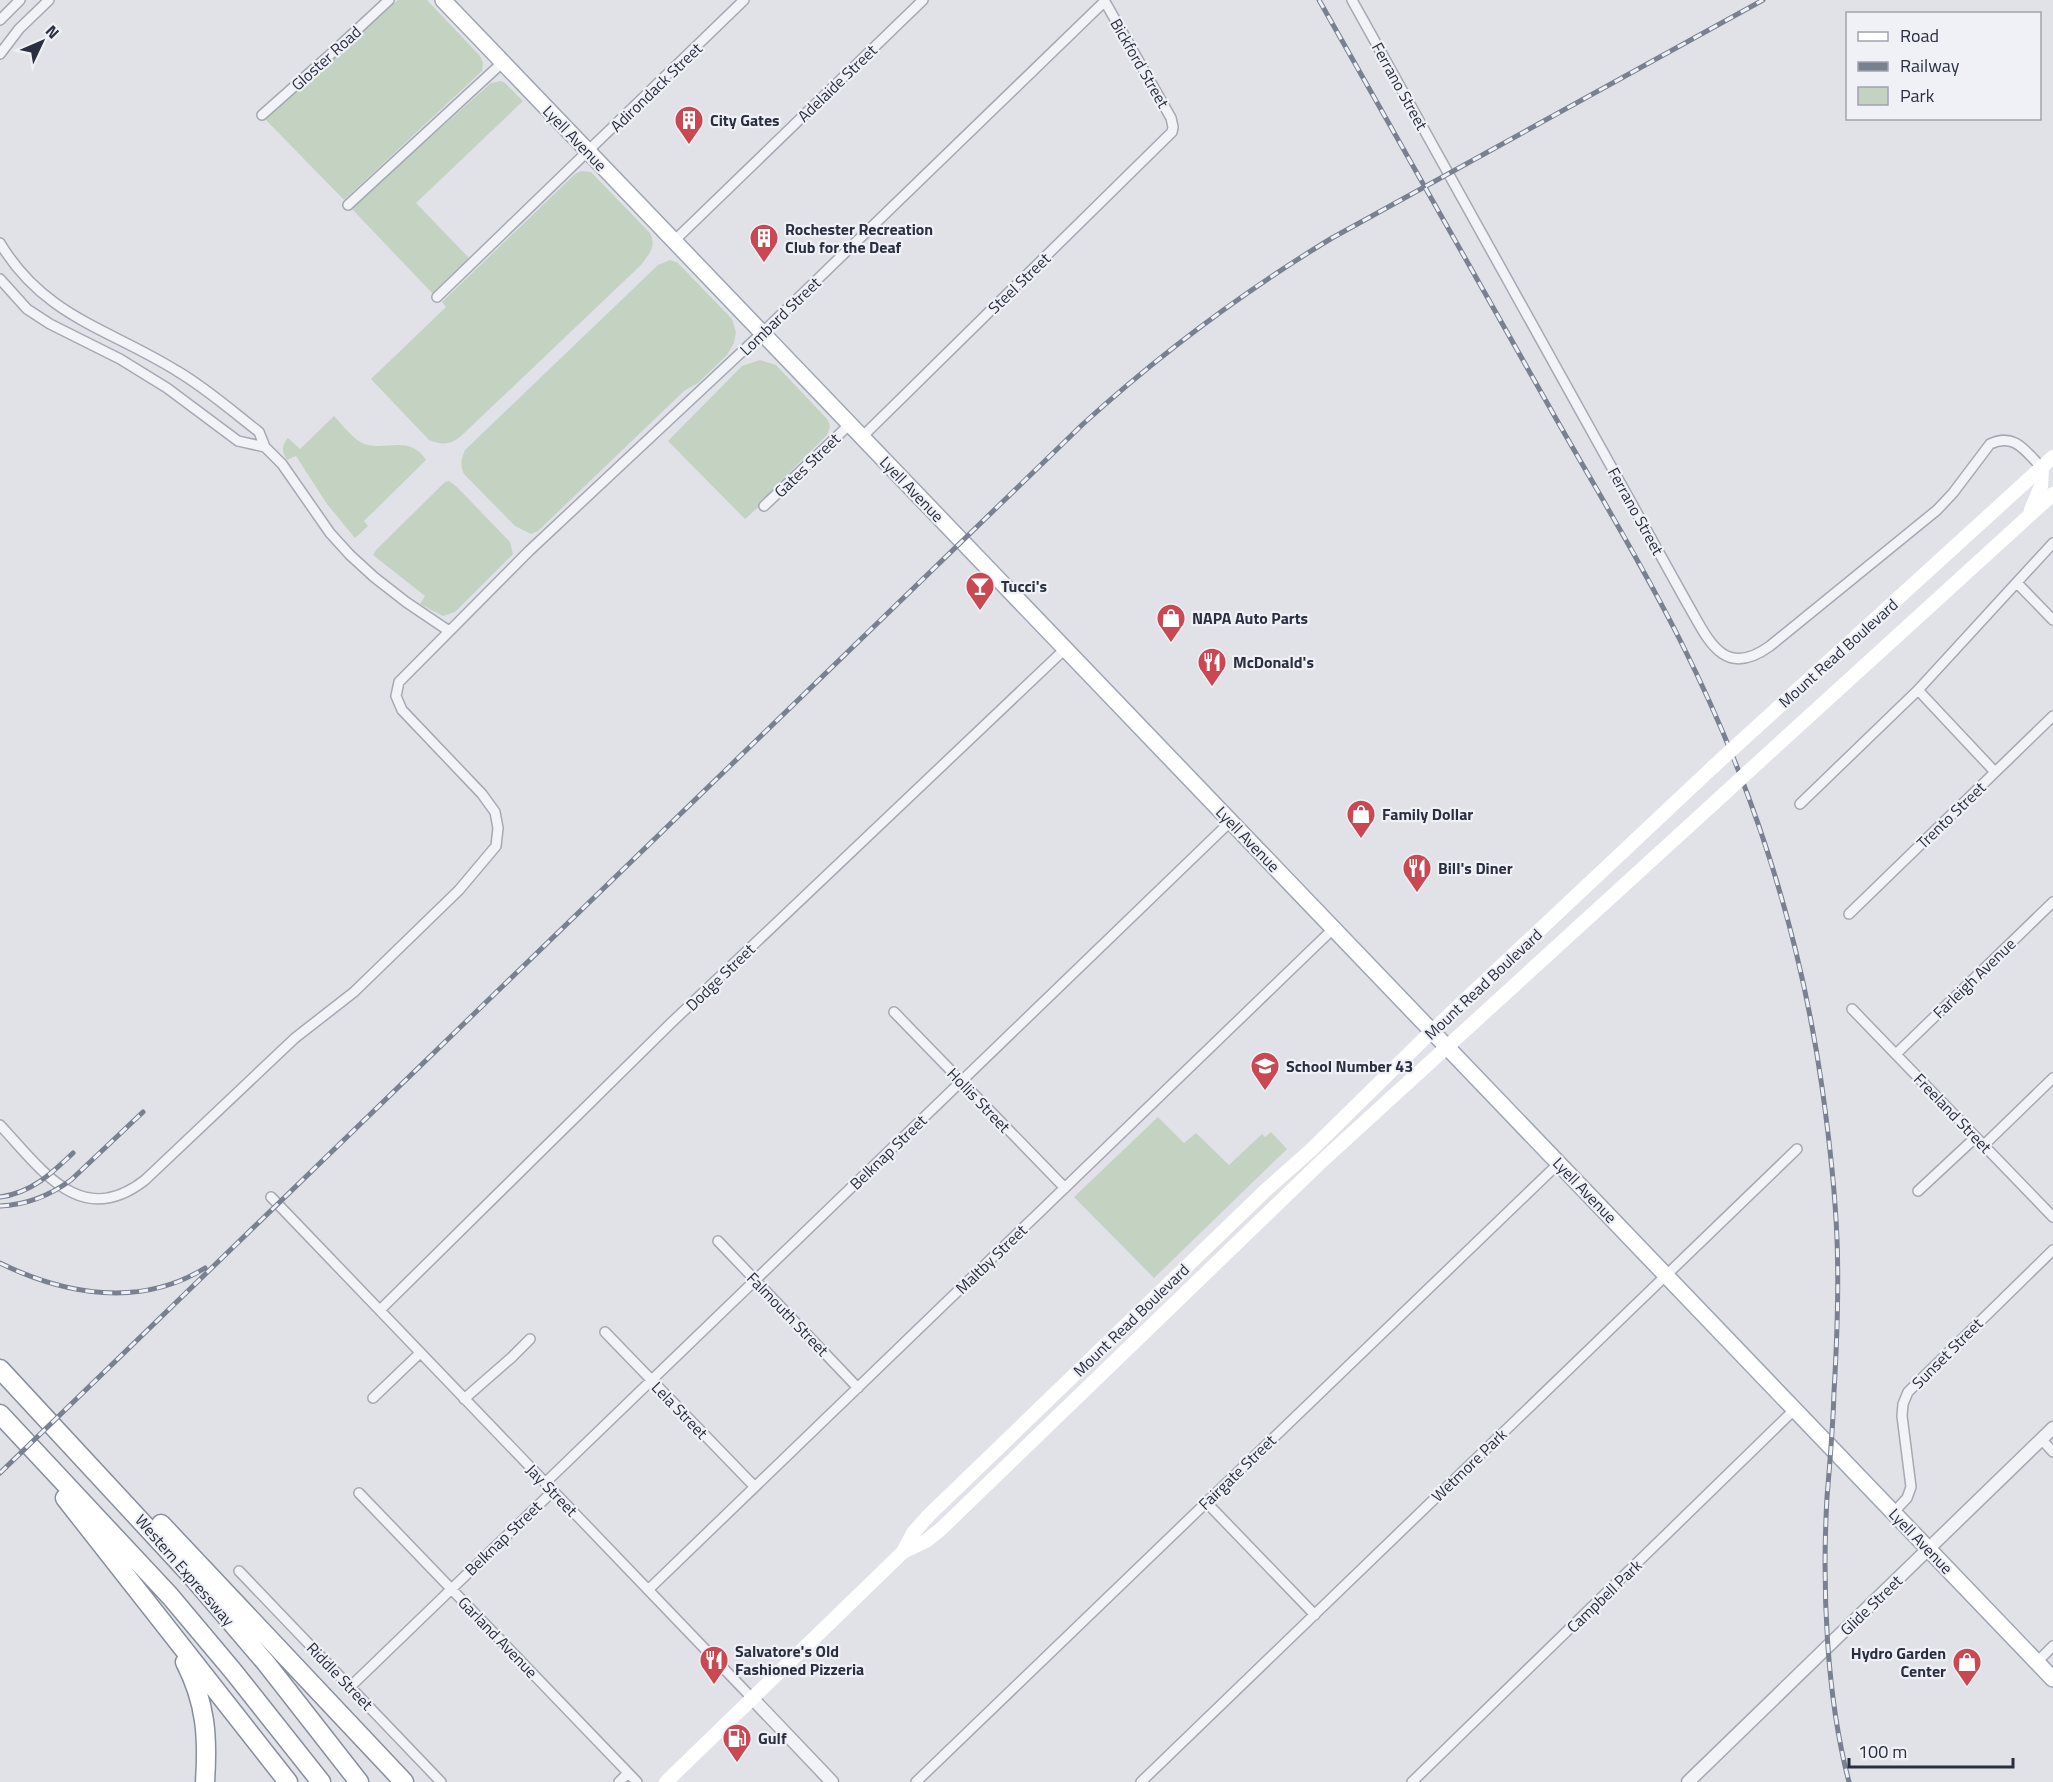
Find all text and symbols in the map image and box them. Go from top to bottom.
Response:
north arrow [12,12,72,72]
legend [1846,12,2041,120]
street label: Bickford Street [1105,14,1176,113]
text: N [40,19,65,44]
street label: Gloster Road [286,20,366,96]
text: Road [1900,22,1939,49]
street label: Adirondack Street [605,37,708,137]
street label: Adelaide Street [792,38,882,127]
street label: Ferrano Street [1366,38,1434,135]
text: Railway [1900,52,1960,79]
text: Park [1900,82,1935,109]
street label: Lyell Avenue [537,100,613,176]
building icon: City Gates [673,104,705,146]
place label: City Gates [710,108,780,132]
place label: Rochester Recreation Club for the Deaf [785,217,933,259]
building icon: Rochester Recreation Club for the Deaf [748,222,780,264]
street label: Steel Street [982,247,1056,319]
street label: Lombard Street [734,271,826,361]
street label: Gates Street [769,427,846,503]
street label: Lyell Avenue [874,451,950,527]
street label: Ferrano Street [1602,463,1670,560]
bar icon: Tucci's [964,570,996,612]
place label: Tucci's [1001,574,1047,598]
street label: Mount Read Boulevard [1773,593,1903,713]
shop icon: NAPA Auto Parts [1155,602,1187,644]
place label: NAPA Auto Parts [1192,606,1308,630]
restaurant icon: McDonald's [1196,646,1228,688]
place label: McDonald's [1233,650,1314,674]
street label: Trento Street [1911,776,1991,854]
shop icon: Family Dollar [1345,798,1377,840]
street label: Lyell Avenue [1210,801,1286,877]
place label: Family Dollar [1382,802,1473,826]
restaurant icon: Bill's Diner [1401,852,1433,894]
place label: Bill's Diner [1438,856,1513,880]
street label: Mount Read Boulevard [1419,923,1547,1045]
street label: Farleigh Avenue [1927,932,2021,1024]
street label: Dodge Street [680,937,760,1016]
school or university icon: School Number 43 [1249,1050,1281,1092]
place label: School Number 43 [1286,1054,1413,1078]
street label: Hollis Street [942,1062,1016,1138]
street label: Freeland Street [1909,1068,1998,1159]
street label: Belknap Street [844,1109,932,1195]
street label: Lyell Avenue [1547,1152,1623,1228]
street label: Maltby Street [950,1218,1033,1299]
street label: Mount Read Boulevard [1067,1258,1195,1382]
street label: Falmouth Street [742,1266,835,1362]
street label: Sunset Street [1906,1312,1988,1394]
street label: Lela Street [646,1376,714,1445]
street label: Wetmore Park [1426,1422,1512,1507]
street label: Fairgate Street [1193,1429,1281,1515]
street label: Jay Street [521,1458,583,1522]
street label: Belknap Street [459,1495,547,1581]
street label: Lyell Avenue [1883,1503,1959,1579]
street label: Western Expressway [130,1509,241,1631]
street label: Campbell Park [1561,1554,1647,1638]
street label: Glide Street [1834,1569,1908,1641]
street label: Garland Avenue [453,1591,543,1683]
street label: Riddle Street [301,1636,379,1716]
place label: Salvatore's Old Fashioned Pizzeria [735,1639,864,1681]
place label: Hydro Garden Center [1851,1641,1946,1683]
restaurant icon: Salvatore's Old Fashioned Pizzeria [698,1644,730,1686]
shop icon: Hydro Garden Center [1951,1646,1983,1688]
fuel station icon: Gulf [721,1722,753,1764]
place label: Gulf [758,1726,787,1750]
scale bar [1849,1731,2012,1769]
text: 100 m [1858,1738,1907,1765]

